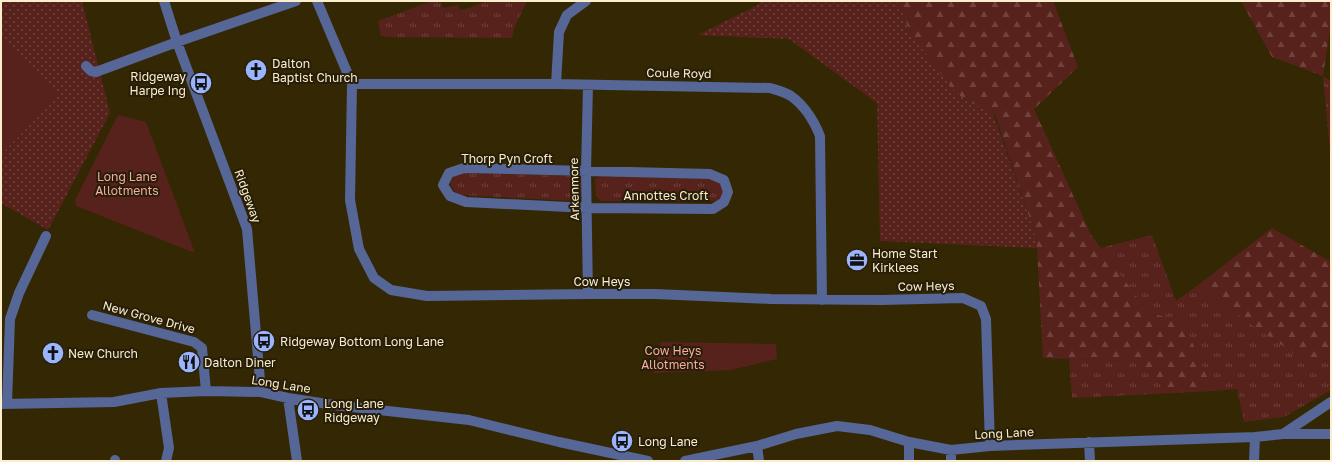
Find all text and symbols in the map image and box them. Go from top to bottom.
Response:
place label: Dalton Baptist Church [272,56,358,85]
church icon: Dalton Baptist Church [243,57,269,83]
street label: Coule Royd [646,65,712,81]
place label: Ridgeway Harpe Ing [130,69,186,98]
bus stop icon: Ridgeway Harpe Ing [188,70,214,96]
street label: Thorp Pyn Croft [461,151,553,166]
street label: Arkenmore [566,157,582,221]
street label: Ridgeway [231,167,265,225]
park label: Long Lane Allotments [95,169,159,198]
street label: Annottes Croft [624,188,709,203]
place label: Home Start Kirklees [872,246,938,275]
office icon: Home Start Kirklees [844,247,870,273]
street label: Cow Heys [574,274,630,289]
street label: Cow Heys [897,278,955,294]
street label: New Grove Drive [101,297,197,337]
bus stop icon: Ridgeway Bottom Long Lane [251,328,277,354]
place label: Ridgeway Bottom Long Lane [280,334,444,349]
church icon: New Church [40,340,66,366]
park label: Cow Heys Allotments [641,343,705,372]
place label: New Church [68,346,138,361]
restaurant icon: Dalton Diner [176,349,202,375]
place label: Dalton Diner [204,355,276,370]
street label: Long Lane [250,372,312,396]
place label: Long Lane Ridgeway [324,396,384,425]
bus stop icon: Long Lane Ridgeway [295,397,321,423]
street label: Long Lane [974,424,1034,442]
bus stop icon: Long Lane [609,428,635,454]
place label: Long Lane [638,434,698,449]

